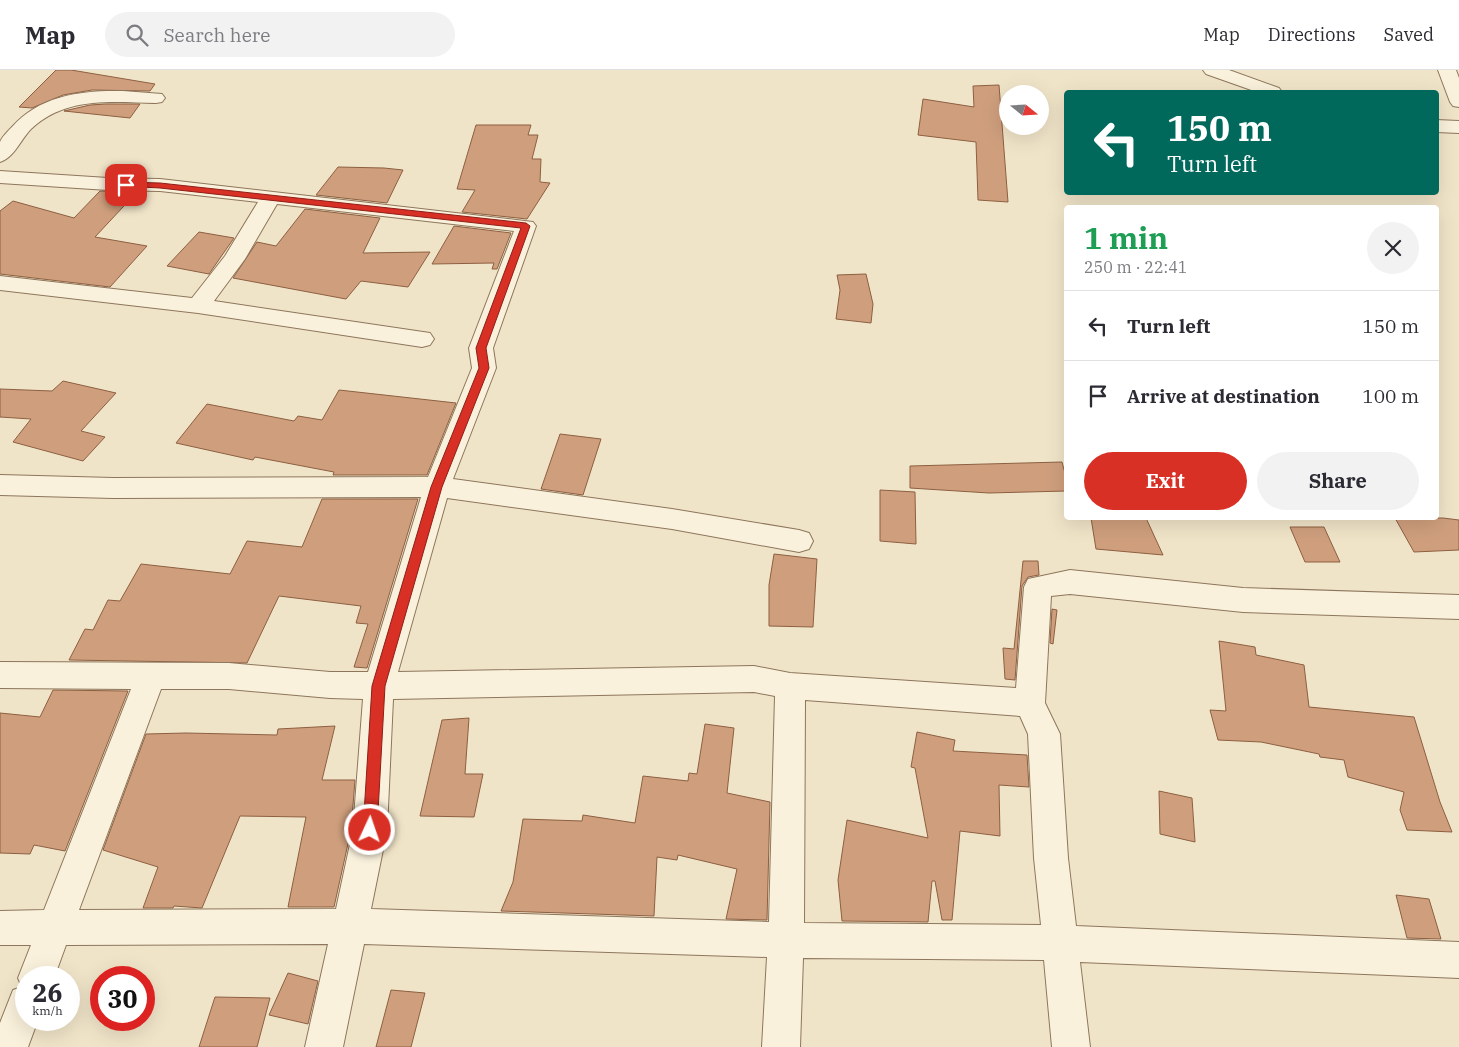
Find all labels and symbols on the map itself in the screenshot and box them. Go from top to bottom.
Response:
north arrow [999,85,1049,135]
pin [105,164,147,206]
position arrow [343,803,395,855]
speed limit sign: 30 [90,966,155,1031]

